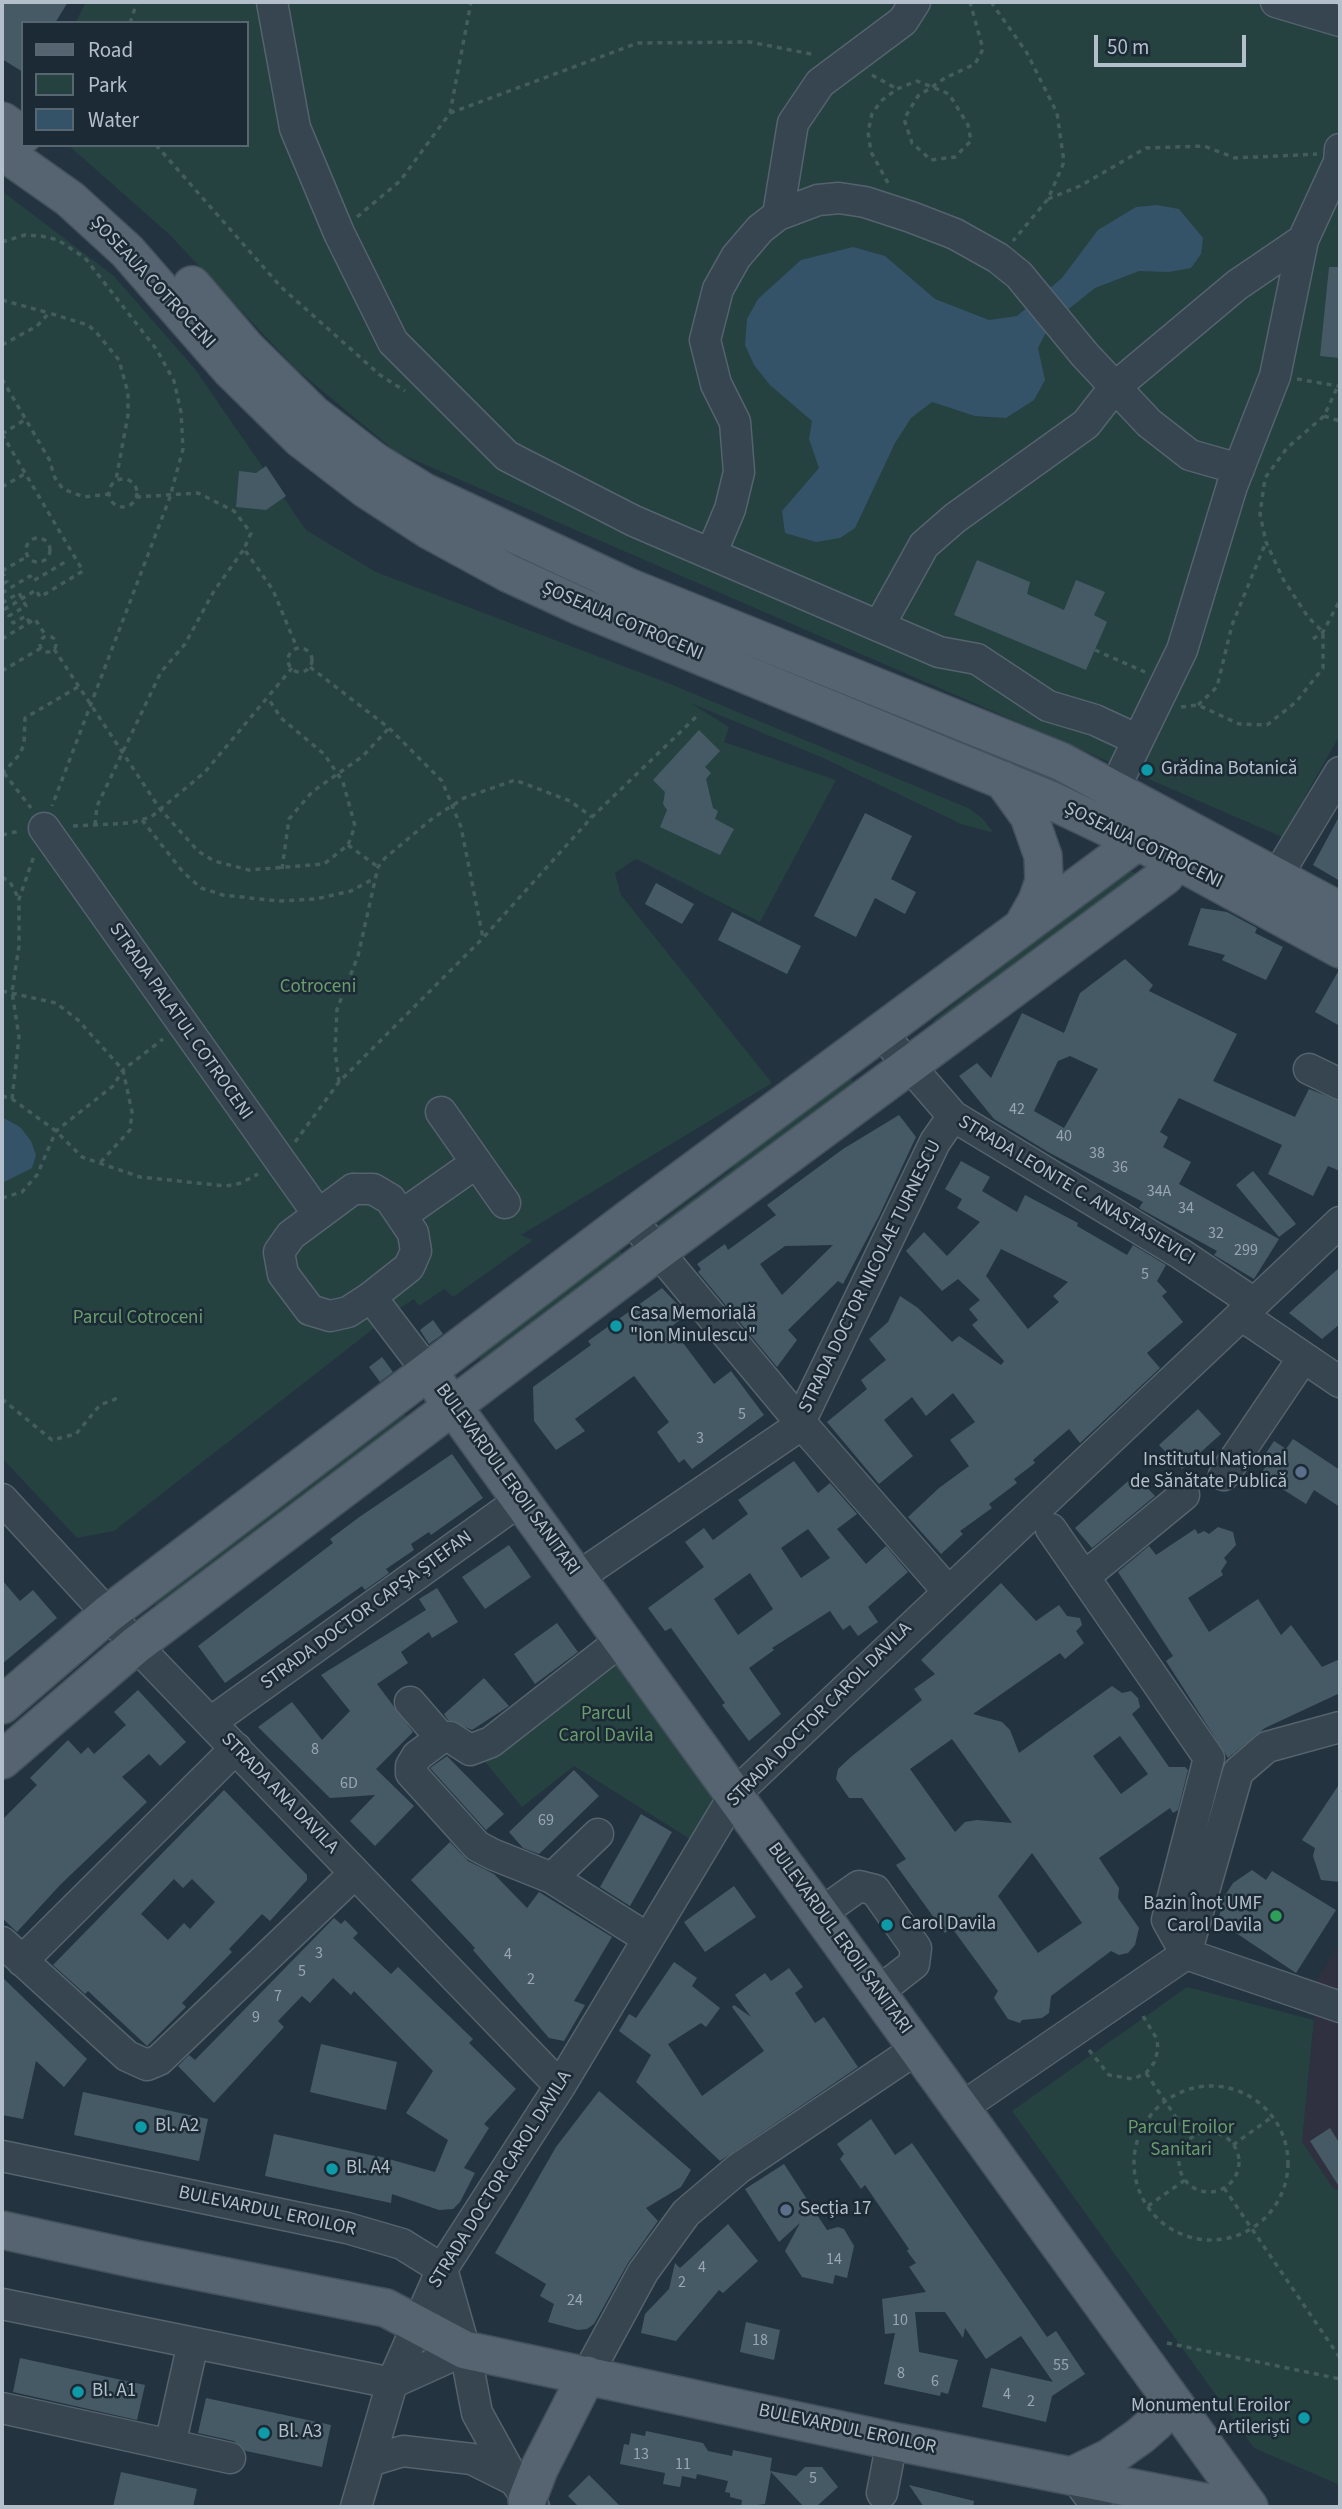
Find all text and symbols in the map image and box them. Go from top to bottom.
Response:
legend [21,21,248,147]
scale bar [1097,21,1249,65]
text: 50 m [1107,32,1149,62]
text: Road [88,35,133,65]
text: Park [88,70,127,100]
text: Water [88,105,139,135]
street label: ȘOSEAUA COTROCENI [85,212,219,354]
street label: ȘOSEAUA COTROCENI [538,578,706,666]
place label: Grădina Botanică [1161,759,1297,781]
marker: Grădina Botanică [1139,762,1155,778]
street label: ȘOSEAUA COTROCENI [1060,798,1226,894]
street label: STRADA PALATUL COTROCENI [103,919,257,1125]
park label: Cotroceni [280,977,356,999]
house number: 42 [1009,1100,1025,1120]
street label: STRADA LEONTE C. ANASTASIEVICI [953,1111,1199,1271]
house number: 40 [1056,1127,1072,1147]
street label: STRADA DOCTOR NICOLAE TURNESCU [795,1137,947,1417]
house number: 38 [1089,1144,1105,1164]
house number: 36 [1112,1158,1128,1178]
house number: 34A [1147,1182,1171,1202]
house number: 34 [1178,1199,1194,1219]
house number: 32 [1208,1224,1224,1244]
house number: 299 [1234,1241,1258,1261]
house number: 5 [1141,1265,1149,1285]
place label: Casa Memorială "Ion Minulescu" [630,1304,756,1348]
park label: Parcul Cotroceni [73,1308,203,1330]
marker: Casa Memorială "Ion Minulescu" [608,1318,624,1334]
street label: BULEVARDUL EROII SANITARI [430,1380,584,1580]
house number: 5 [738,1405,746,1425]
house number: 3 [696,1429,704,1449]
place label: Institutul Național de Sănătate Publică [1130,1450,1287,1494]
marker: Institutul Național de Sănătate Publică [1293,1464,1309,1480]
street label: STRADA DOCTOR CAPȘA ȘTEFAN [257,1527,477,1695]
street label: STRADA DOCTOR CAROL DAVILA [723,1618,917,1812]
park label: Parcul Carol Davila [559,1704,653,1748]
street label: STRADA ANA DAVILA [215,1729,343,1859]
house number: 8 [311,1740,319,1760]
house number: 6D [340,1774,358,1794]
house number: 69 [538,1811,554,1831]
street label: BULEVARDUL EROII SANITARI [762,1839,916,2039]
place label: Bazin Înot UMF Carol Davila [1143,1894,1262,1938]
marker: Bazin Înot UMF Carol Davila [1268,1908,1284,1924]
place label: Carol Davila [901,1914,996,1936]
marker: Carol Davila [879,1917,895,1933]
house number: 3 [315,1944,323,1964]
house number: 4 [504,1945,512,1965]
house number: 5 [298,1962,306,1982]
house number: 2 [527,1970,535,1990]
house number: 7 [274,1987,282,2007]
house number: 9 [252,2008,260,2028]
street label: STRADA DOCTOR CAROL DAVILA [425,2067,577,2293]
place label: Bl. A2 [155,2116,199,2138]
park label: Parcul Eroilor Sanitari [1128,2118,1234,2162]
marker: Bl. A2 [133,2119,149,2135]
place label: Bl. A4 [346,2158,390,2180]
marker: Bl. A4 [324,2161,340,2177]
street label: BULEVARDUL EROILOR [176,2182,358,2242]
place label: Secția 17 [800,2199,871,2221]
marker: Secția 17 [778,2202,794,2218]
house number: 14 [826,2250,842,2270]
house number: 4 [698,2258,706,2278]
house number: 2 [678,2273,686,2293]
house number: 24 [567,2291,583,2311]
house number: 10 [892,2311,908,2331]
house number: 18 [752,2331,768,2351]
house number: 55 [1053,2356,1069,2376]
house number: 8 [897,2364,905,2384]
house number: 6 [931,2372,939,2392]
place label: Bl. A1 [92,2381,136,2403]
marker: Bl. A1 [70,2384,86,2400]
house number: 4 [1003,2385,1011,2405]
house number: 2 [1027,2392,1035,2412]
place label: Monumentul Eroilor Artileriști [1131,2396,1290,2440]
street label: BULEVARDUL EROILOR [756,2400,938,2460]
marker: Monumentul Eroilor Artileriști [1296,2410,1312,2426]
place label: Bl. A3 [278,2422,322,2444]
marker: Bl. A3 [256,2425,272,2441]
house number: 13 [633,2445,649,2465]
house number: 11 [675,2455,691,2475]
house number: 5 [809,2469,817,2489]

